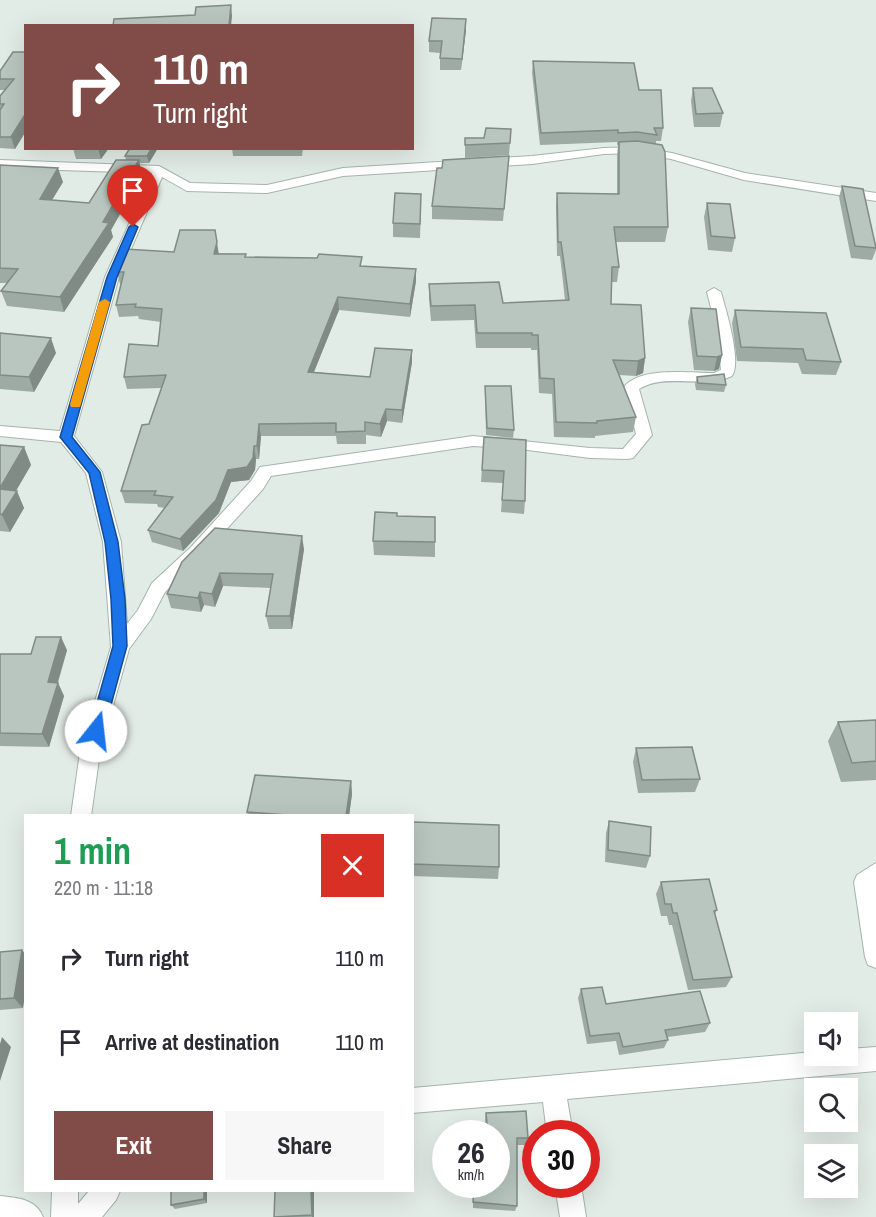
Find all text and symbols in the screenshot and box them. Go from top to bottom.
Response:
text: 110 m [153,41,249,97]
icon: right [54,48,132,126]
text: Turn right [153,95,247,131]
pin [107,165,158,227]
icon: arrive [116,174,149,207]
position arrow [64,699,128,763]
text: 1 min [54,827,131,875]
button: close [321,834,384,897]
text: 220 m · 11:18 [54,874,153,901]
icon: right [54,942,87,975]
text: Turn right [105,943,189,973]
text: 110 m [335,943,384,973]
map controls [804,1012,858,1198]
button: sound [804,1012,858,1066]
icon: arrive [54,1026,87,1059]
text: Arrive at destination [105,1027,279,1057]
text: 110 m [335,1027,384,1057]
button: search [804,1078,858,1132]
button: Exit [54,1111,213,1180]
button: Share [225,1111,384,1180]
speed limit sign: 30 [522,1120,600,1198]
text: 26 [457,1132,485,1172]
button: layers [804,1144,858,1198]
text: km/h [458,1164,484,1185]

